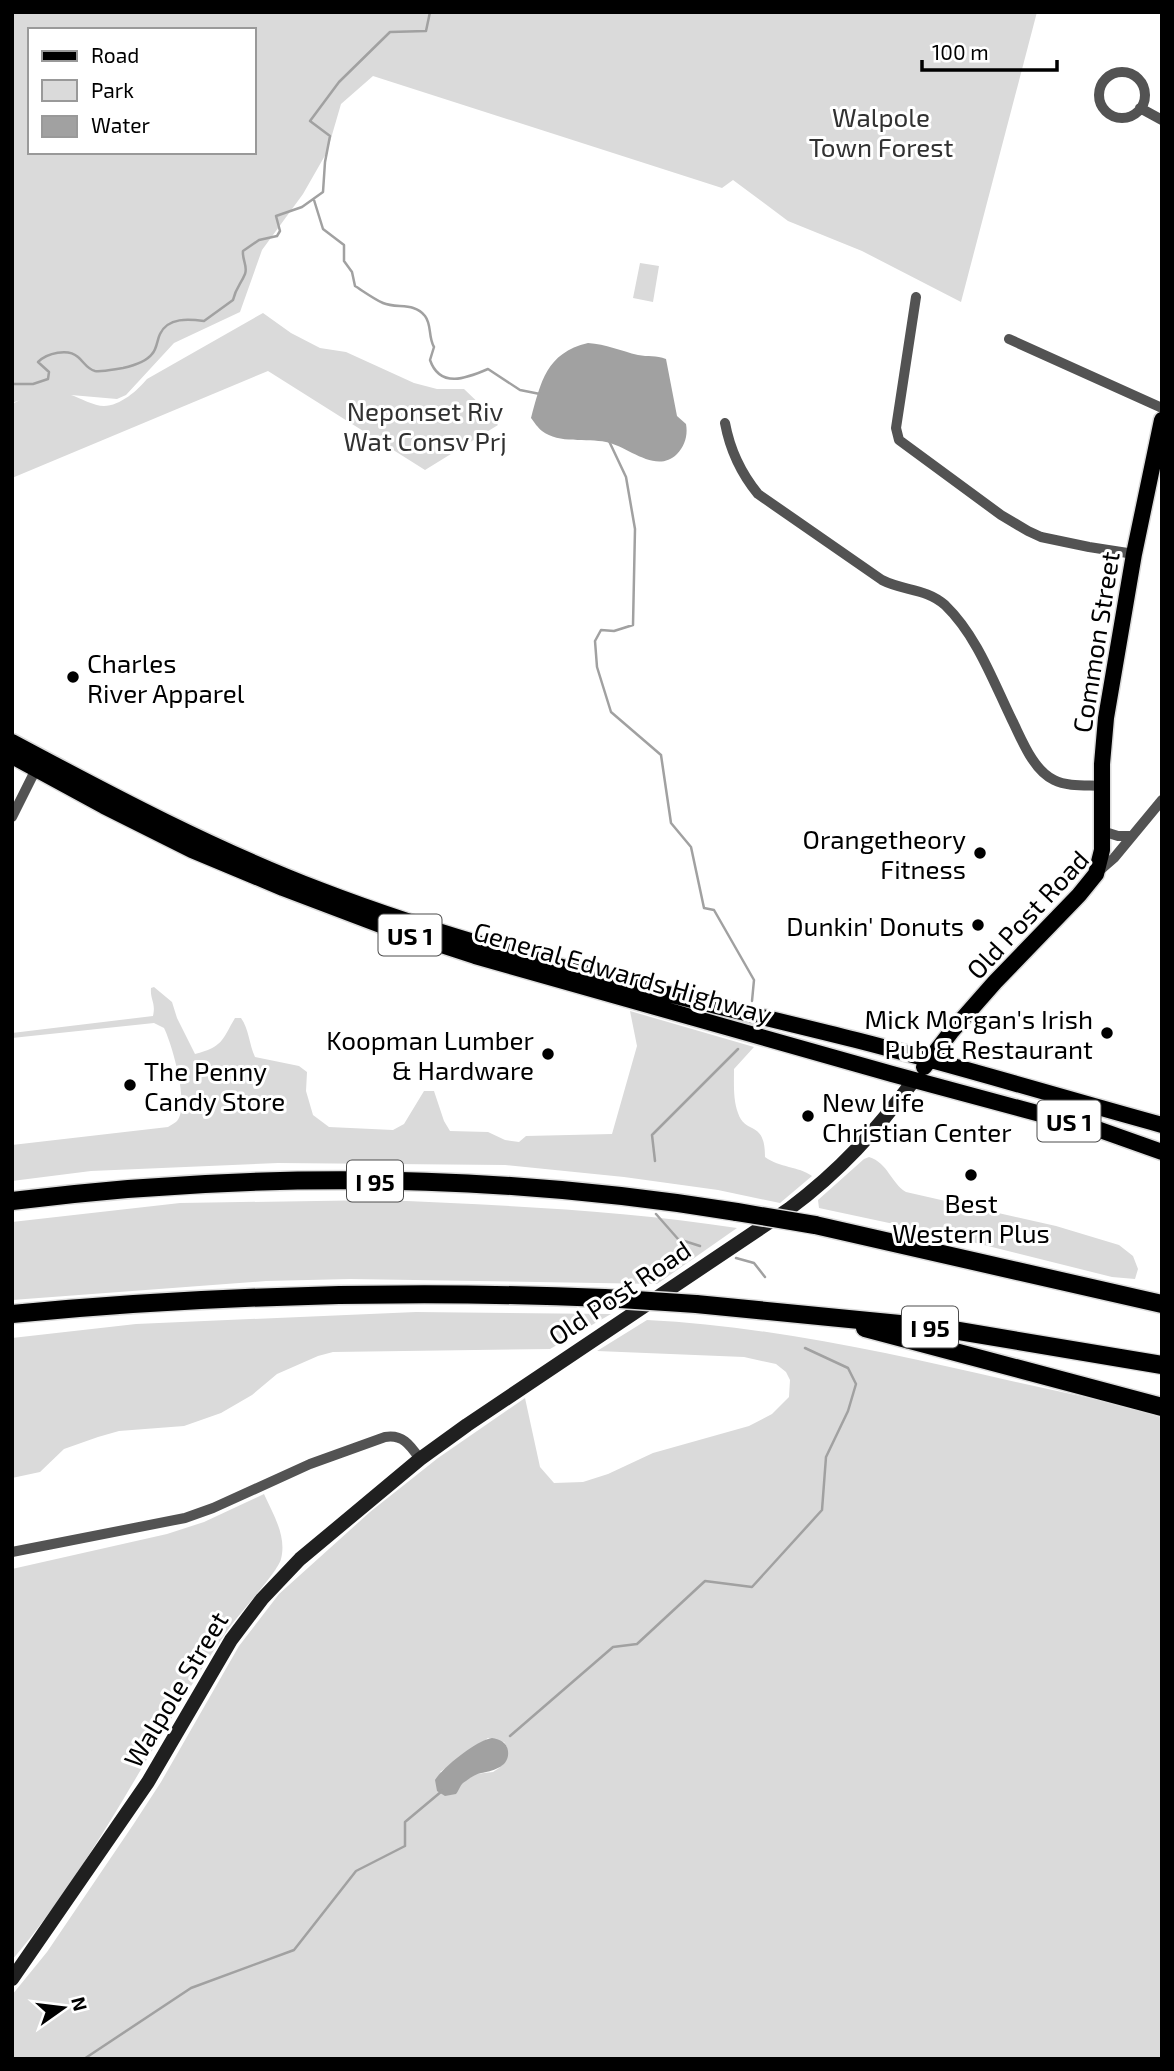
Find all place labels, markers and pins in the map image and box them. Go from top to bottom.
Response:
place label: Charles River Apparel [87,647,245,708]
marker: Charles River Apparel [65,669,81,685]
place label: Orangetheory Fitness [803,823,966,884]
marker: Orangetheory Fitness [972,845,988,861]
place label: Dunkin' Donuts [786,910,964,941]
marker: Dunkin' Donuts [970,917,986,933]
place label: Mick Morgan's Irish Pub & Restaurant [864,1003,1093,1064]
place label: Koopman Lumber & Hardware [326,1024,534,1085]
marker: Mick Morgan's Irish Pub & Restaurant [1099,1025,1115,1041]
marker: Koopman Lumber & Hardware [540,1046,556,1062]
place label: The Penny Candy Store [144,1055,285,1116]
marker: The Penny Candy Store [122,1077,138,1093]
place label: New Life Christian Center [822,1086,1012,1147]
marker: New Life Christian Center [800,1108,816,1124]
marker: Best Western Plus [963,1167,979,1183]
place label: Best Western Plus [892,1187,1050,1248]

